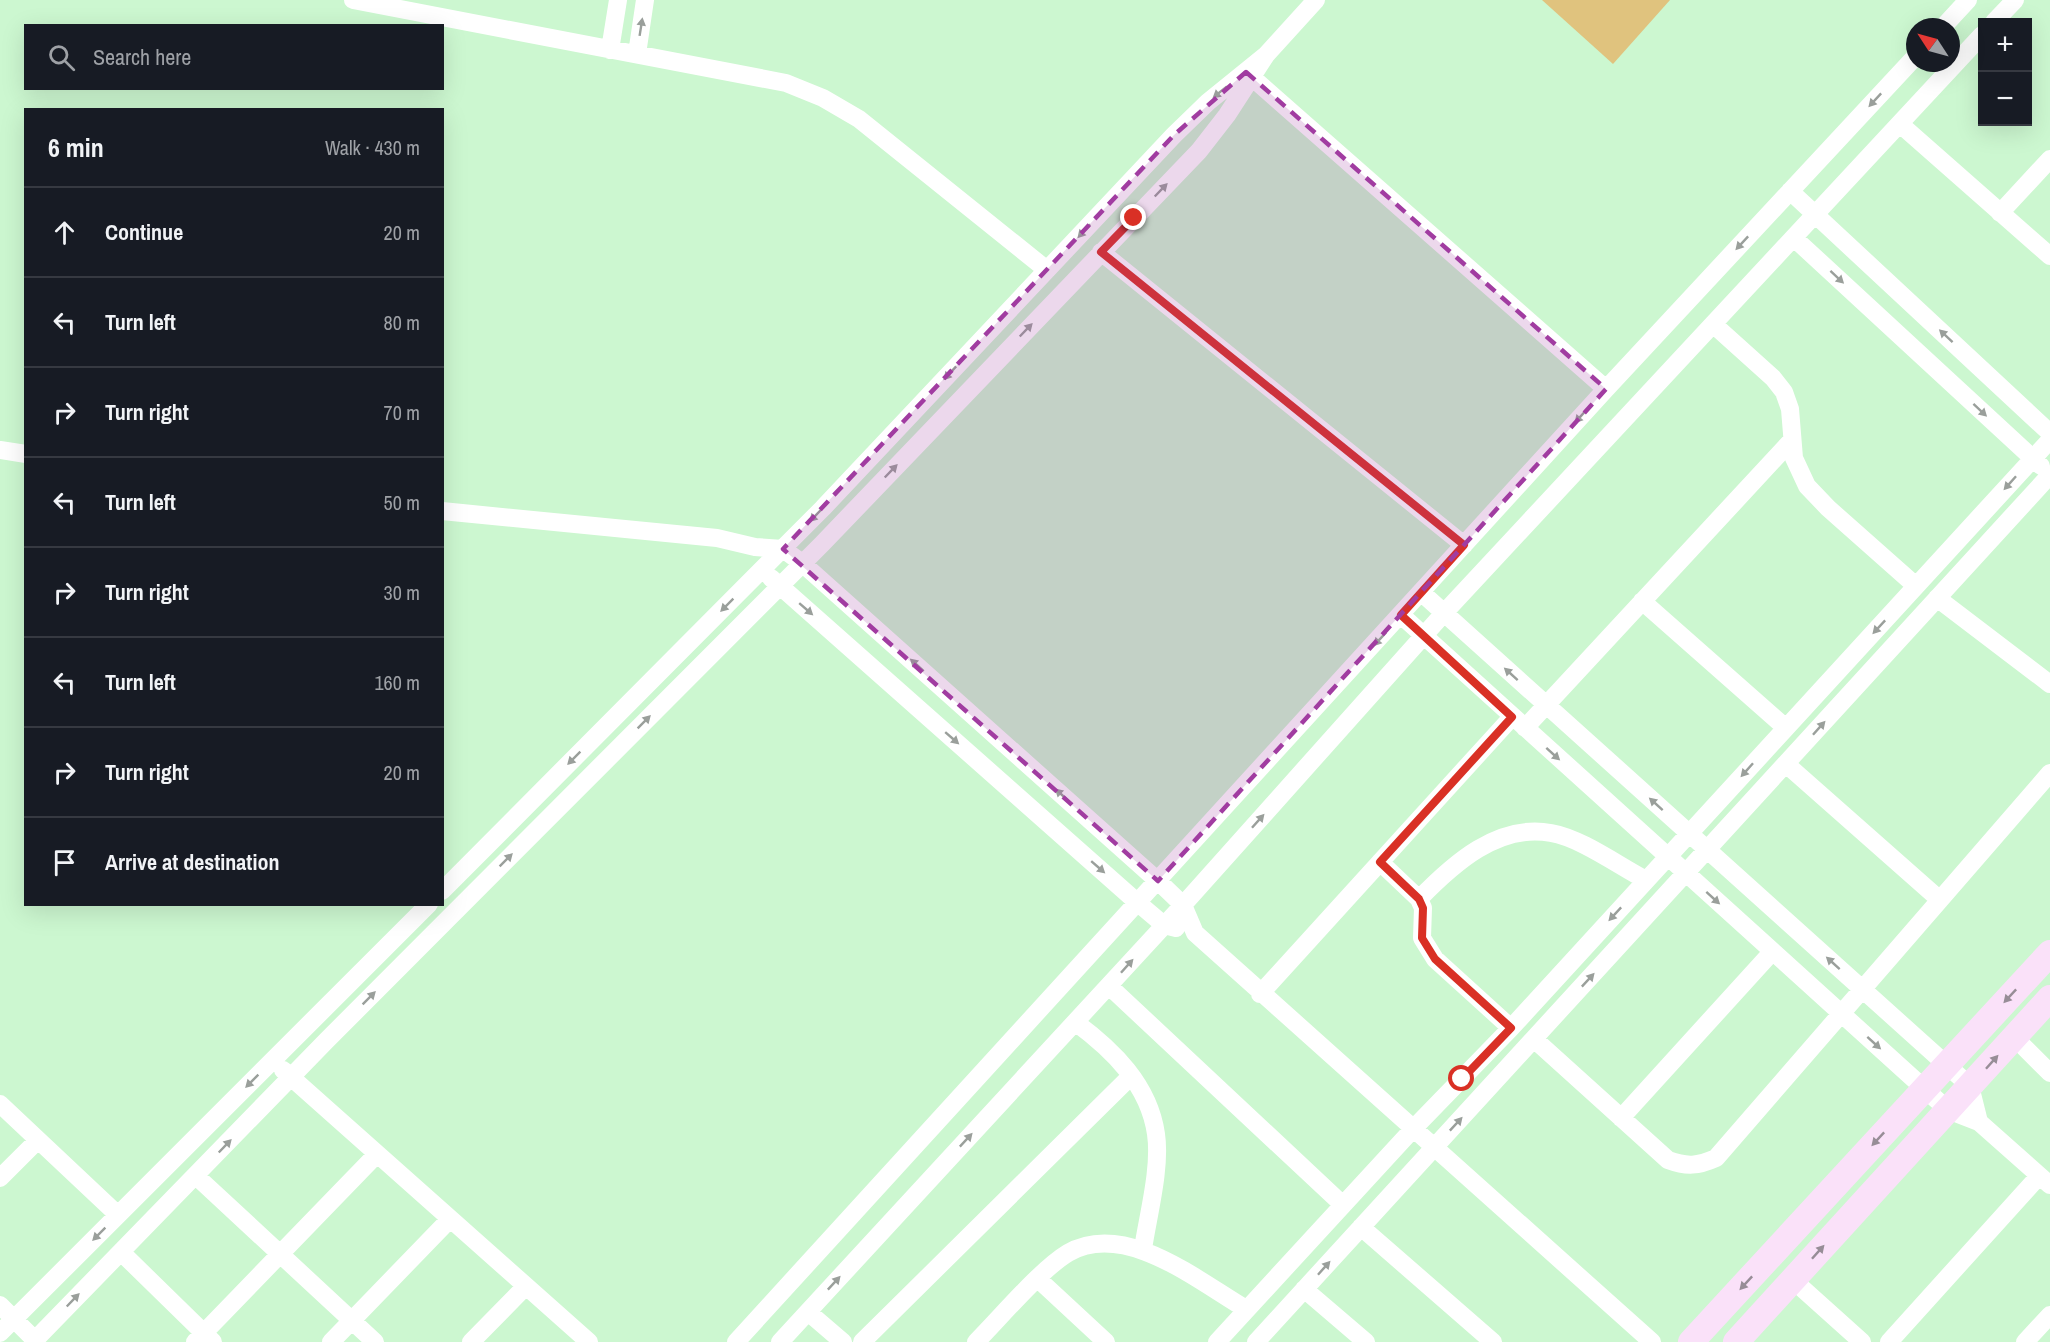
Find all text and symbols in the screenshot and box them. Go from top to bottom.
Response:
one-way arrow [637,17,646,36]
north arrow [1906,18,1960,72]
map controls [1978,18,2032,126]
button: + [1978,18,2032,72]
search box [24,24,444,90]
icon: search [45,41,78,74]
text: Search here [93,42,191,72]
button: − [1978,72,2032,126]
one-way arrow [1212,86,1228,99]
one-way arrow [1868,93,1882,108]
text: 6 min [48,130,104,165]
text: Walk · 430 m [325,134,420,161]
one-way arrow [1154,183,1168,197]
route end [1120,204,1146,230]
icon: ahead [48,216,81,249]
text: Continue [105,217,183,247]
text: 20 m [384,219,420,246]
one-way arrow [1077,224,1091,238]
one-way arrow [1736,235,1749,250]
one-way arrow [1829,270,1844,284]
icon: left [48,306,81,339]
text: Turn left [105,307,176,337]
text: 80 m [384,309,420,336]
one-way arrow [1019,324,1033,338]
one-way arrow [1939,329,1953,343]
one-way arrow [944,365,957,380]
icon: right [48,396,81,429]
text: Turn right [105,397,189,427]
text: 70 m [384,399,420,426]
one-way arrow [1973,402,1987,416]
one-way arrow [1574,409,1588,424]
one-way arrow [884,464,898,478]
one-way arrow [2004,476,2018,490]
icon: left [48,486,81,519]
text: Turn left [105,487,176,517]
text: 50 m [384,489,420,516]
one-way arrow [809,507,823,522]
icon: right [48,576,81,609]
text: Turn right [105,577,189,607]
text: 30 m [384,579,420,606]
one-way arrow [720,598,734,612]
one-way arrow [798,602,813,616]
one-way arrow [1873,619,1886,634]
one-way arrow [1373,632,1387,646]
one-way arrow [909,658,924,672]
icon: left [48,666,81,699]
text: Turn left [105,667,176,697]
one-way arrow [1504,667,1519,681]
text: 160 m [374,669,420,696]
one-way arrow [636,716,650,730]
one-way arrow [1812,721,1826,736]
one-way arrow [944,731,959,745]
one-way arrow [1545,747,1560,760]
one-way arrow [568,751,582,765]
icon: right [48,756,81,789]
text: Turn right [105,757,189,787]
text: 20 m [384,759,420,786]
one-way arrow [1740,763,1754,778]
one-way arrow [1055,789,1070,802]
one-way arrow [1649,797,1664,811]
one-way arrow [1251,814,1265,829]
icon: arrive [48,846,81,879]
text: Arrive at destination [105,847,279,877]
one-way arrow [499,854,513,868]
one-way arrow [1090,860,1105,873]
one-way arrow [1706,891,1721,905]
one-way arrow [1608,907,1622,922]
one-way arrow [1826,957,1841,970]
one-way arrow [1120,959,1133,974]
one-way arrow [1581,973,1595,988]
one-way arrow [2004,988,2017,1003]
one-way arrow [361,992,375,1006]
one-way arrow [1866,1036,1881,1050]
one-way arrow [1985,1054,1999,1069]
route start [1448,1065,1474,1091]
one-way arrow [245,1074,259,1089]
one-way arrow [1449,1117,1462,1132]
one-way arrow [1871,1132,1885,1147]
one-way arrow [959,1133,972,1148]
one-way arrow [218,1139,232,1154]
one-way arrow [93,1226,107,1240]
one-way arrow [1811,1245,1825,1260]
one-way arrow [1317,1261,1330,1276]
one-way arrow [1739,1275,1753,1290]
one-way arrow [827,1276,841,1291]
one-way arrow [66,1294,80,1308]

